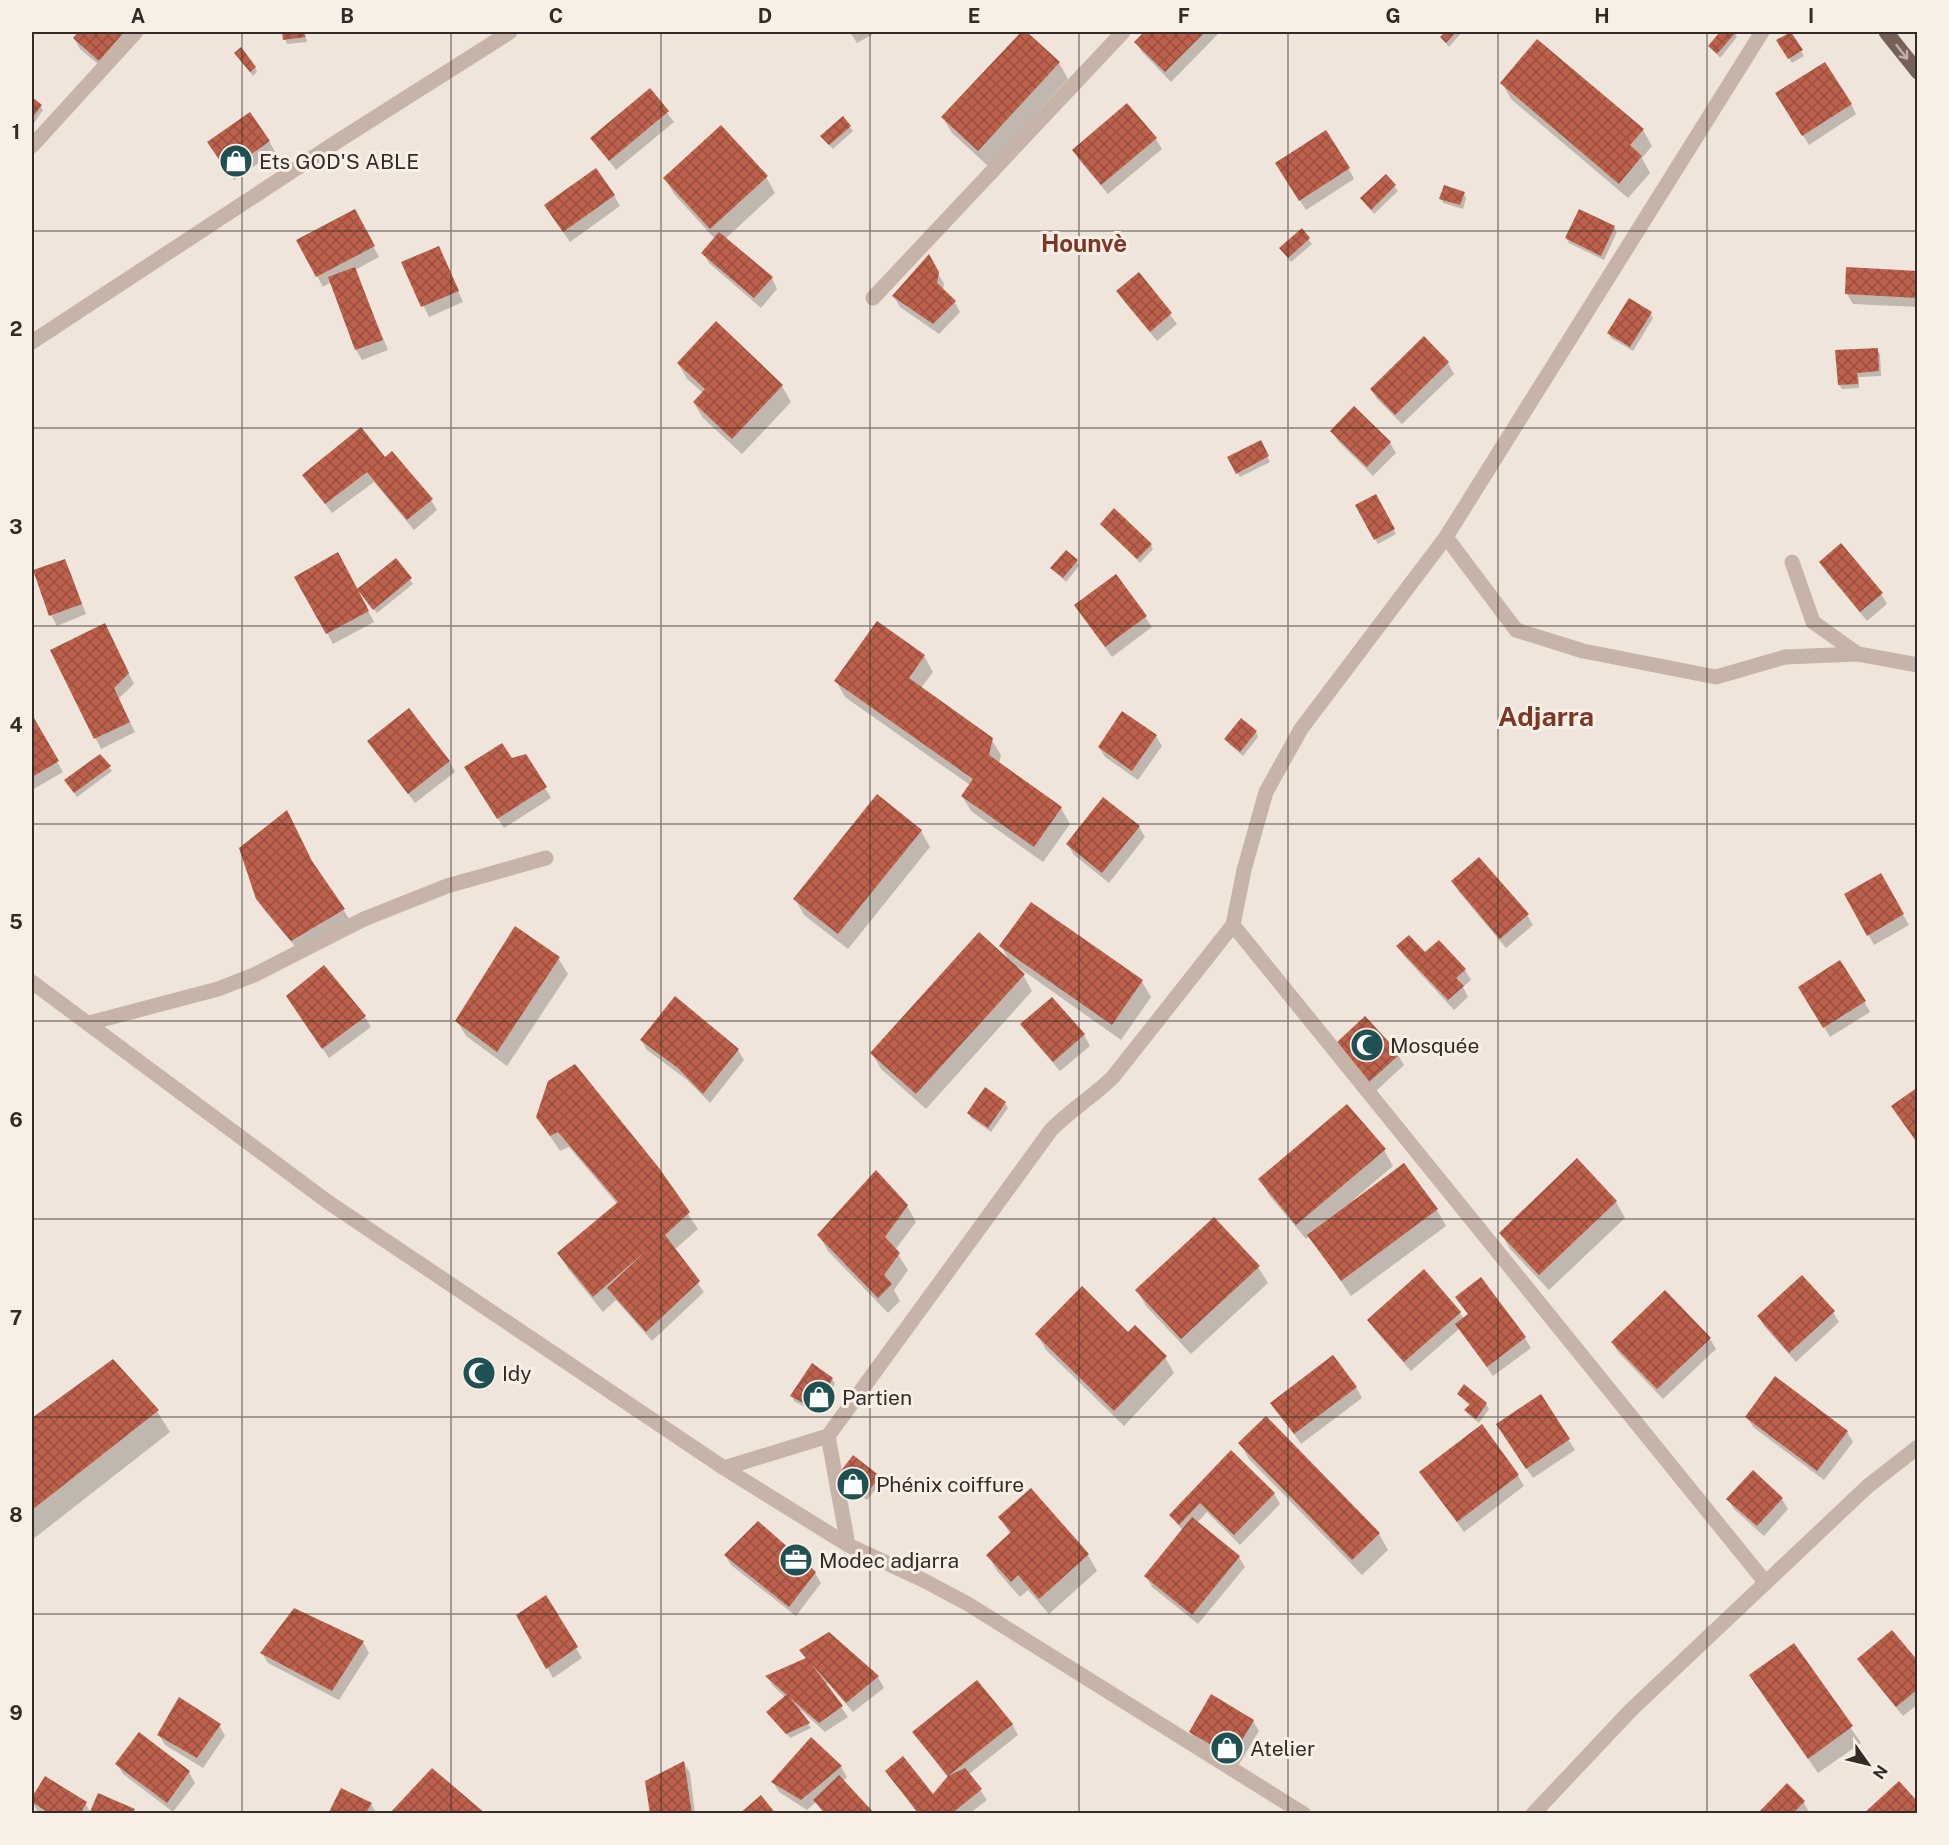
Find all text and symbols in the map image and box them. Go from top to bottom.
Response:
text: A [131,4,145,28]
text: B [340,4,354,28]
text: C [549,4,563,28]
text: D [758,4,772,28]
text: E [968,4,980,28]
text: F [1178,4,1190,28]
text: G [1385,4,1401,28]
text: H [1594,4,1610,28]
text: I [1808,4,1814,28]
one-way arrow [1895,43,1908,59]
text: 1 [12,120,20,144]
shop icon: Ets GOD'S ABLE [218,143,254,179]
place label: Ets GOD'S ABLE [259,149,419,174]
district label: Hounvè [1041,229,1127,257]
text: 2 [10,317,22,341]
text: 3 [9,515,23,539]
district label: Adjarra [1498,700,1594,732]
text: 4 [9,713,23,737]
text: 5 [9,910,23,934]
mosque icon: Mosquée [1349,1027,1385,1063]
place label: Mosquée [1390,1033,1479,1058]
text: 6 [9,1108,23,1132]
text: 7 [10,1306,22,1330]
mosque icon: Idy [461,1355,497,1391]
place label: Idy [502,1361,532,1386]
shop icon: Partien [801,1379,837,1415]
place label: Partien [842,1385,912,1410]
shop icon: Phénix coiffure [835,1466,871,1502]
place label: Phénix coiffure [876,1472,1024,1497]
text: 8 [9,1503,23,1527]
office icon: Modec adjarra [778,1542,814,1578]
place label: Modec adjarra [819,1548,959,1573]
text: 9 [9,1701,23,1725]
shop icon: Atelier [1209,1730,1245,1766]
north arrow [1838,1734,1898,1794]
place label: Atelier [1250,1736,1315,1761]
text: N [1869,1762,1891,1783]

